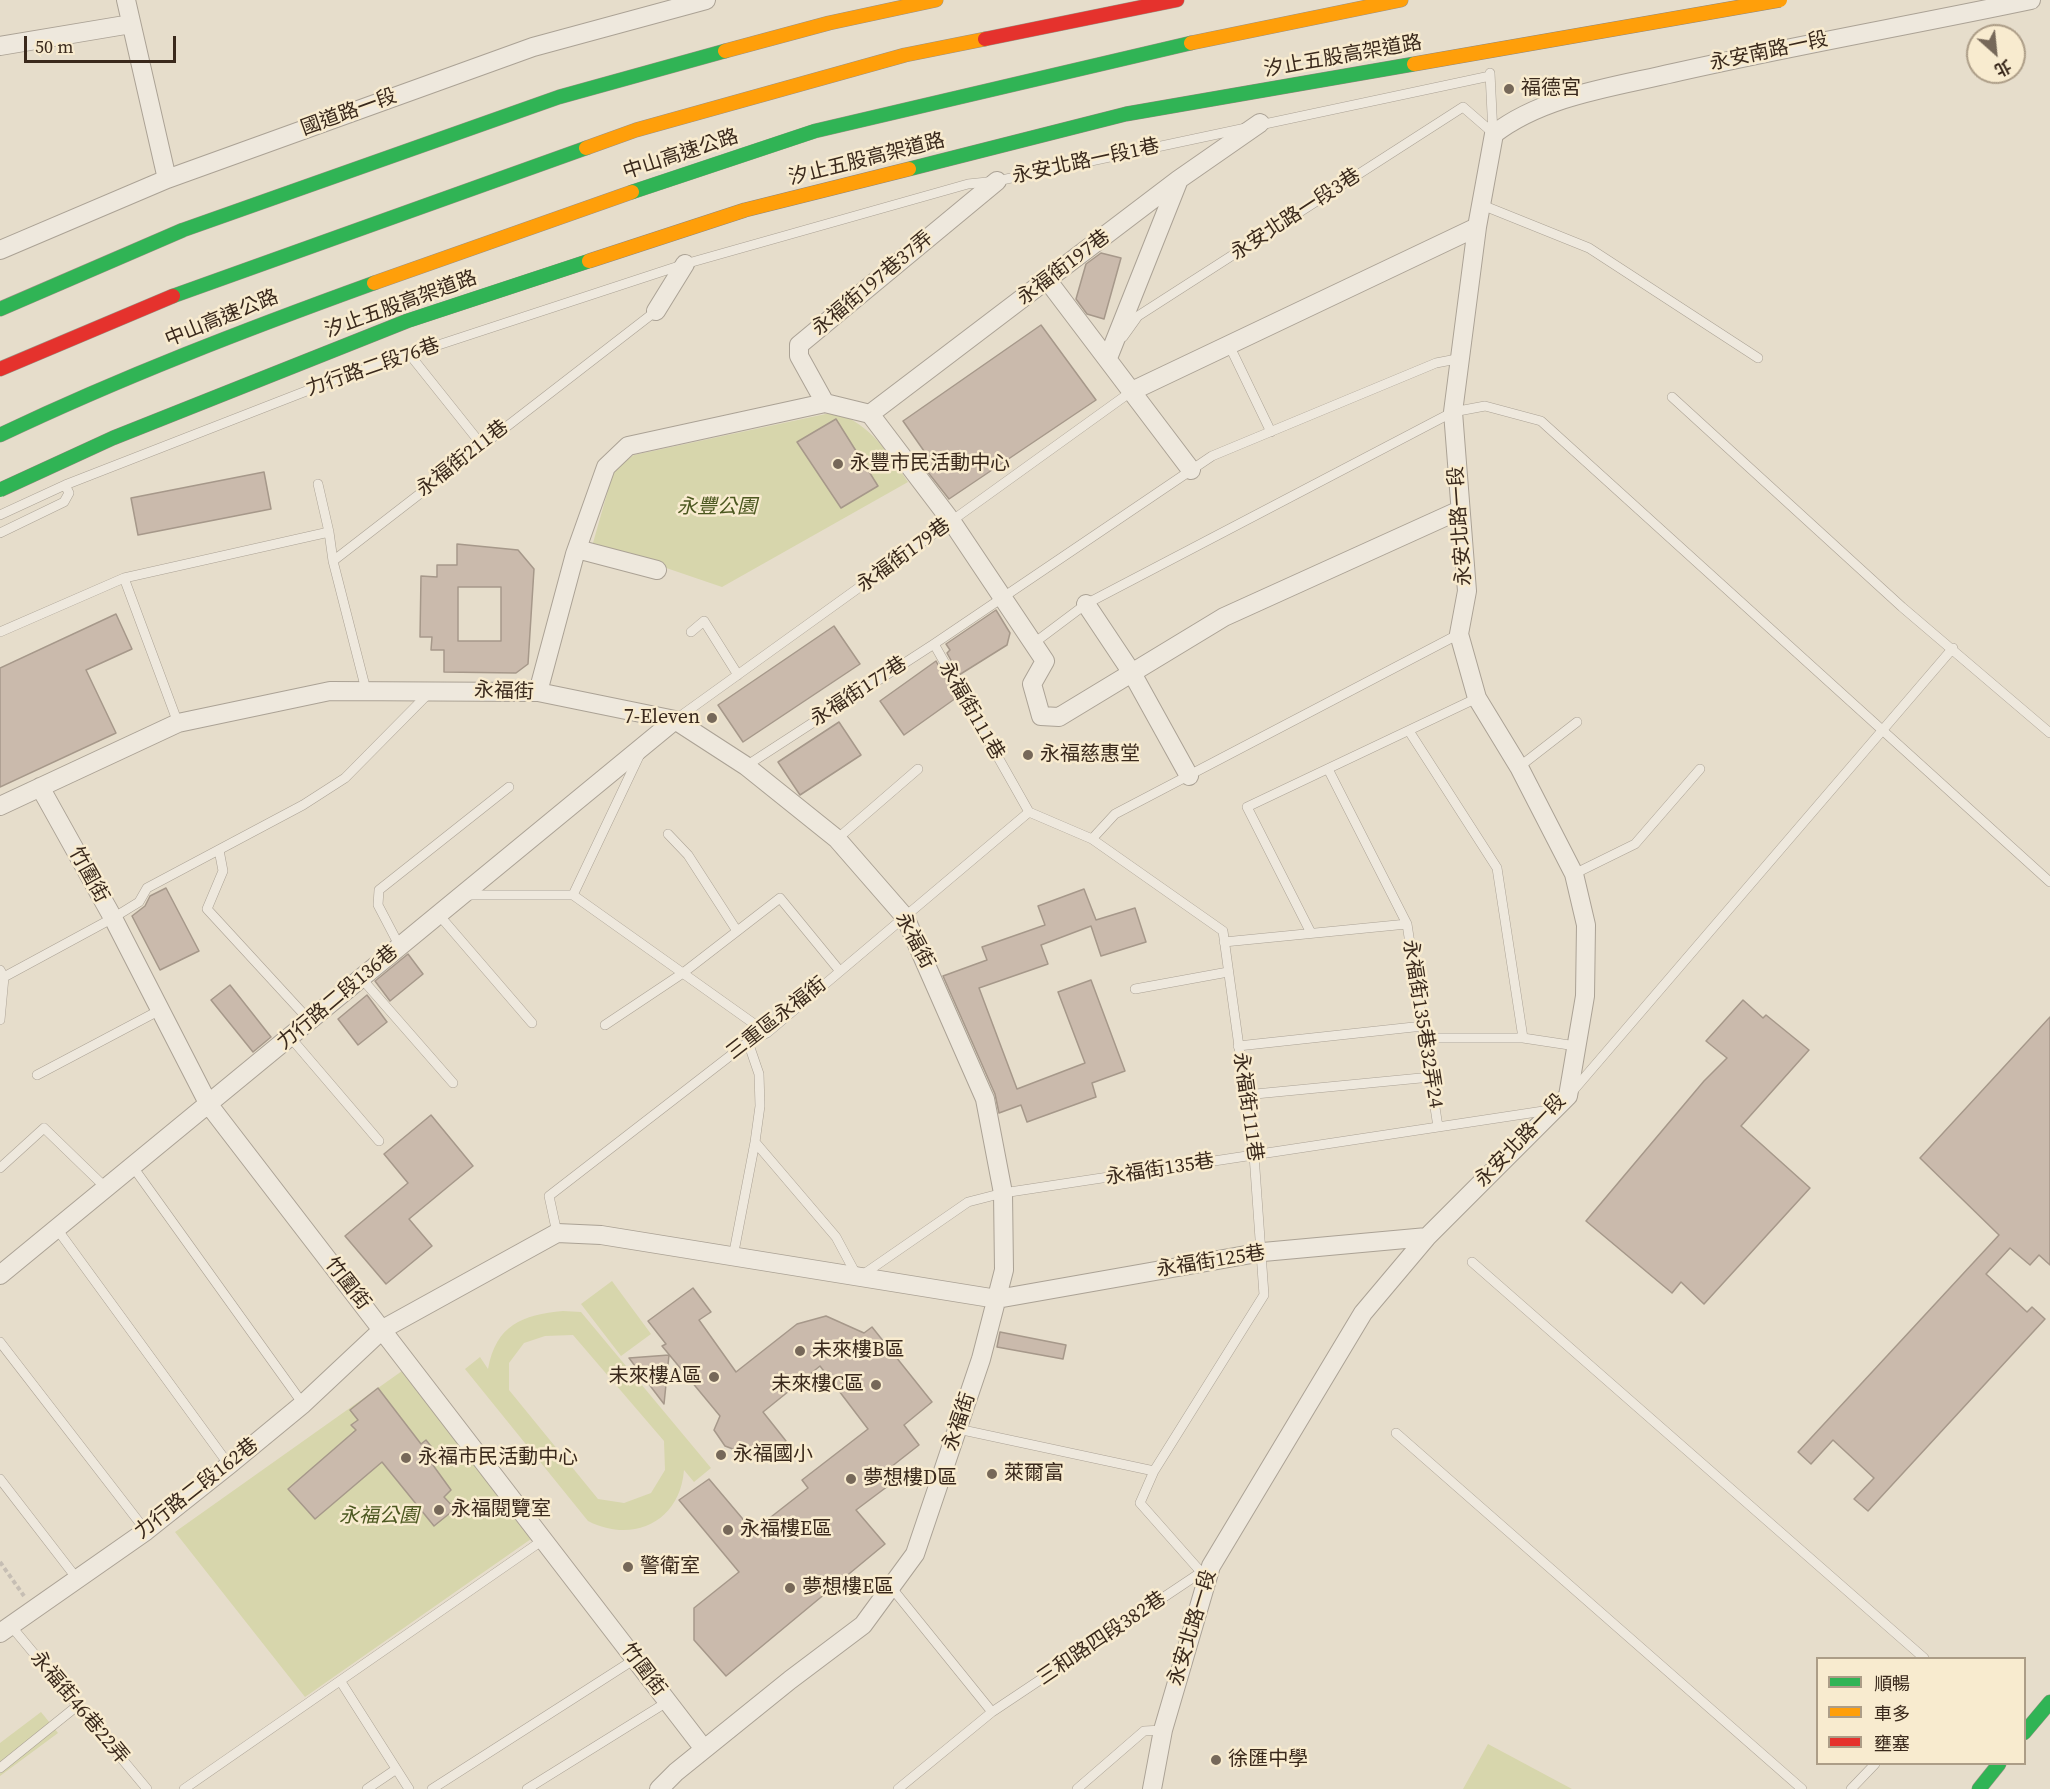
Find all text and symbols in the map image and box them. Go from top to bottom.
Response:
scale bar [27,24,178,62]
north arrow [1966,24,2026,84]
street label: 永安南路一段 [1708,28,1830,76]
street label: 汐止五股高架道路 [1262,31,1424,83]
text: 50 m [35,34,73,59]
text: 北 [1991,55,2015,82]
place label: 福德宮 [1521,77,1581,101]
marker: 福德宮 [1502,82,1516,96]
street label: 國道路一段 [298,85,400,141]
street label: 中山高速公路 [620,125,742,185]
street label: 汐止五股高架道路 [786,129,948,191]
street label: 永安北路一段1巷 [1010,135,1162,189]
street label: 永安北路一段3巷 [1227,164,1365,266]
street label: 永福街197巷 [1013,225,1115,311]
street label: 永福街197巷37弄 [808,227,938,341]
street label: 汐止五股高架道路 [322,266,480,344]
street label: 中山高速公路 [162,285,282,353]
street label: 力行路二段76巷 [303,334,443,402]
street label: 永福街211巷 [412,416,514,502]
place label: 永豐市民活動中心 [850,452,1010,476]
marker: 永豐市民活動中心 [831,457,845,471]
street label: 永安北路一段 [1445,465,1477,587]
park label: 永豐公園 [677,496,757,520]
street label: 永福街179巷 [852,514,956,598]
street label: 永福街177巷 [806,652,912,732]
street label: 永福街111巷 [933,657,1009,765]
street label: 永福街 [474,679,534,705]
place label: 7-Eleven [624,706,700,730]
marker: 7-Eleven [705,711,719,725]
place label: 永福慈惠堂 [1040,743,1140,767]
marker: 永福慈惠堂 [1021,748,1035,762]
street label: 竹圍街 [63,843,113,907]
street label: 永福街 [889,909,939,973]
street label: 永福街135巷32弄24 [1397,938,1447,1110]
street label: 力行路二段136巷 [273,941,403,1055]
street label: 三重區永福街 [722,973,832,1065]
street label: 永福街111巷 [1227,1051,1267,1163]
street label: 永安北路一段 [1471,1090,1571,1192]
street label: 永福街135巷 [1104,1150,1216,1190]
street label: 永福街125巷 [1155,1242,1267,1282]
street label: 竹圍街 [319,1253,375,1315]
place label: 未來樓B區 [812,1339,905,1363]
marker: 未來樓B區 [793,1344,807,1358]
place label: 未來樓A區 [609,1365,702,1389]
marker: 未來樓A區 [707,1370,721,1384]
place label: 未來樓C區 [771,1373,864,1397]
marker: 未來樓C區 [869,1378,883,1392]
street label: 永福街 [939,1390,981,1454]
street label: 力行路二段162巷 [131,1433,263,1545]
place label: 永福國小 [733,1443,813,1467]
place label: 永福市民活動中心 [418,1446,578,1470]
marker: 永福國小 [714,1448,728,1462]
marker: 永福市民活動中心 [399,1451,413,1465]
place label: 萊爾富 [1004,1462,1064,1486]
place label: 夢想樓D區 [863,1467,957,1491]
marker: 萊爾富 [985,1467,999,1481]
marker: 夢想樓D區 [844,1472,858,1486]
place label: 永福閱覽室 [451,1498,551,1522]
marker: 永福閱覽室 [432,1503,446,1517]
park label: 永福公園 [339,1505,419,1529]
place label: 永福樓E區 [740,1518,832,1542]
marker: 永福樓E區 [721,1523,735,1537]
place label: 警衛室 [640,1555,700,1579]
marker: 警衛室 [621,1560,635,1574]
street label: 永安北路一段 [1164,1567,1222,1689]
place label: 夢想樓E區 [802,1576,894,1600]
marker: 夢想樓E區 [783,1581,797,1595]
street label: 三和路四段382巷 [1033,1587,1171,1691]
street label: 竹圍街 [615,1639,671,1701]
street label: 永福街46巷22弄 [25,1647,133,1769]
legend [1816,1657,2026,1765]
text: 順暢 [1874,1671,1910,1696]
text: 車多 [1874,1701,1910,1726]
text: 壅塞 [1874,1731,1910,1756]
place label: 徐匯中學 [1228,1748,1308,1772]
marker: 徐匯中學 [1209,1753,1223,1767]

